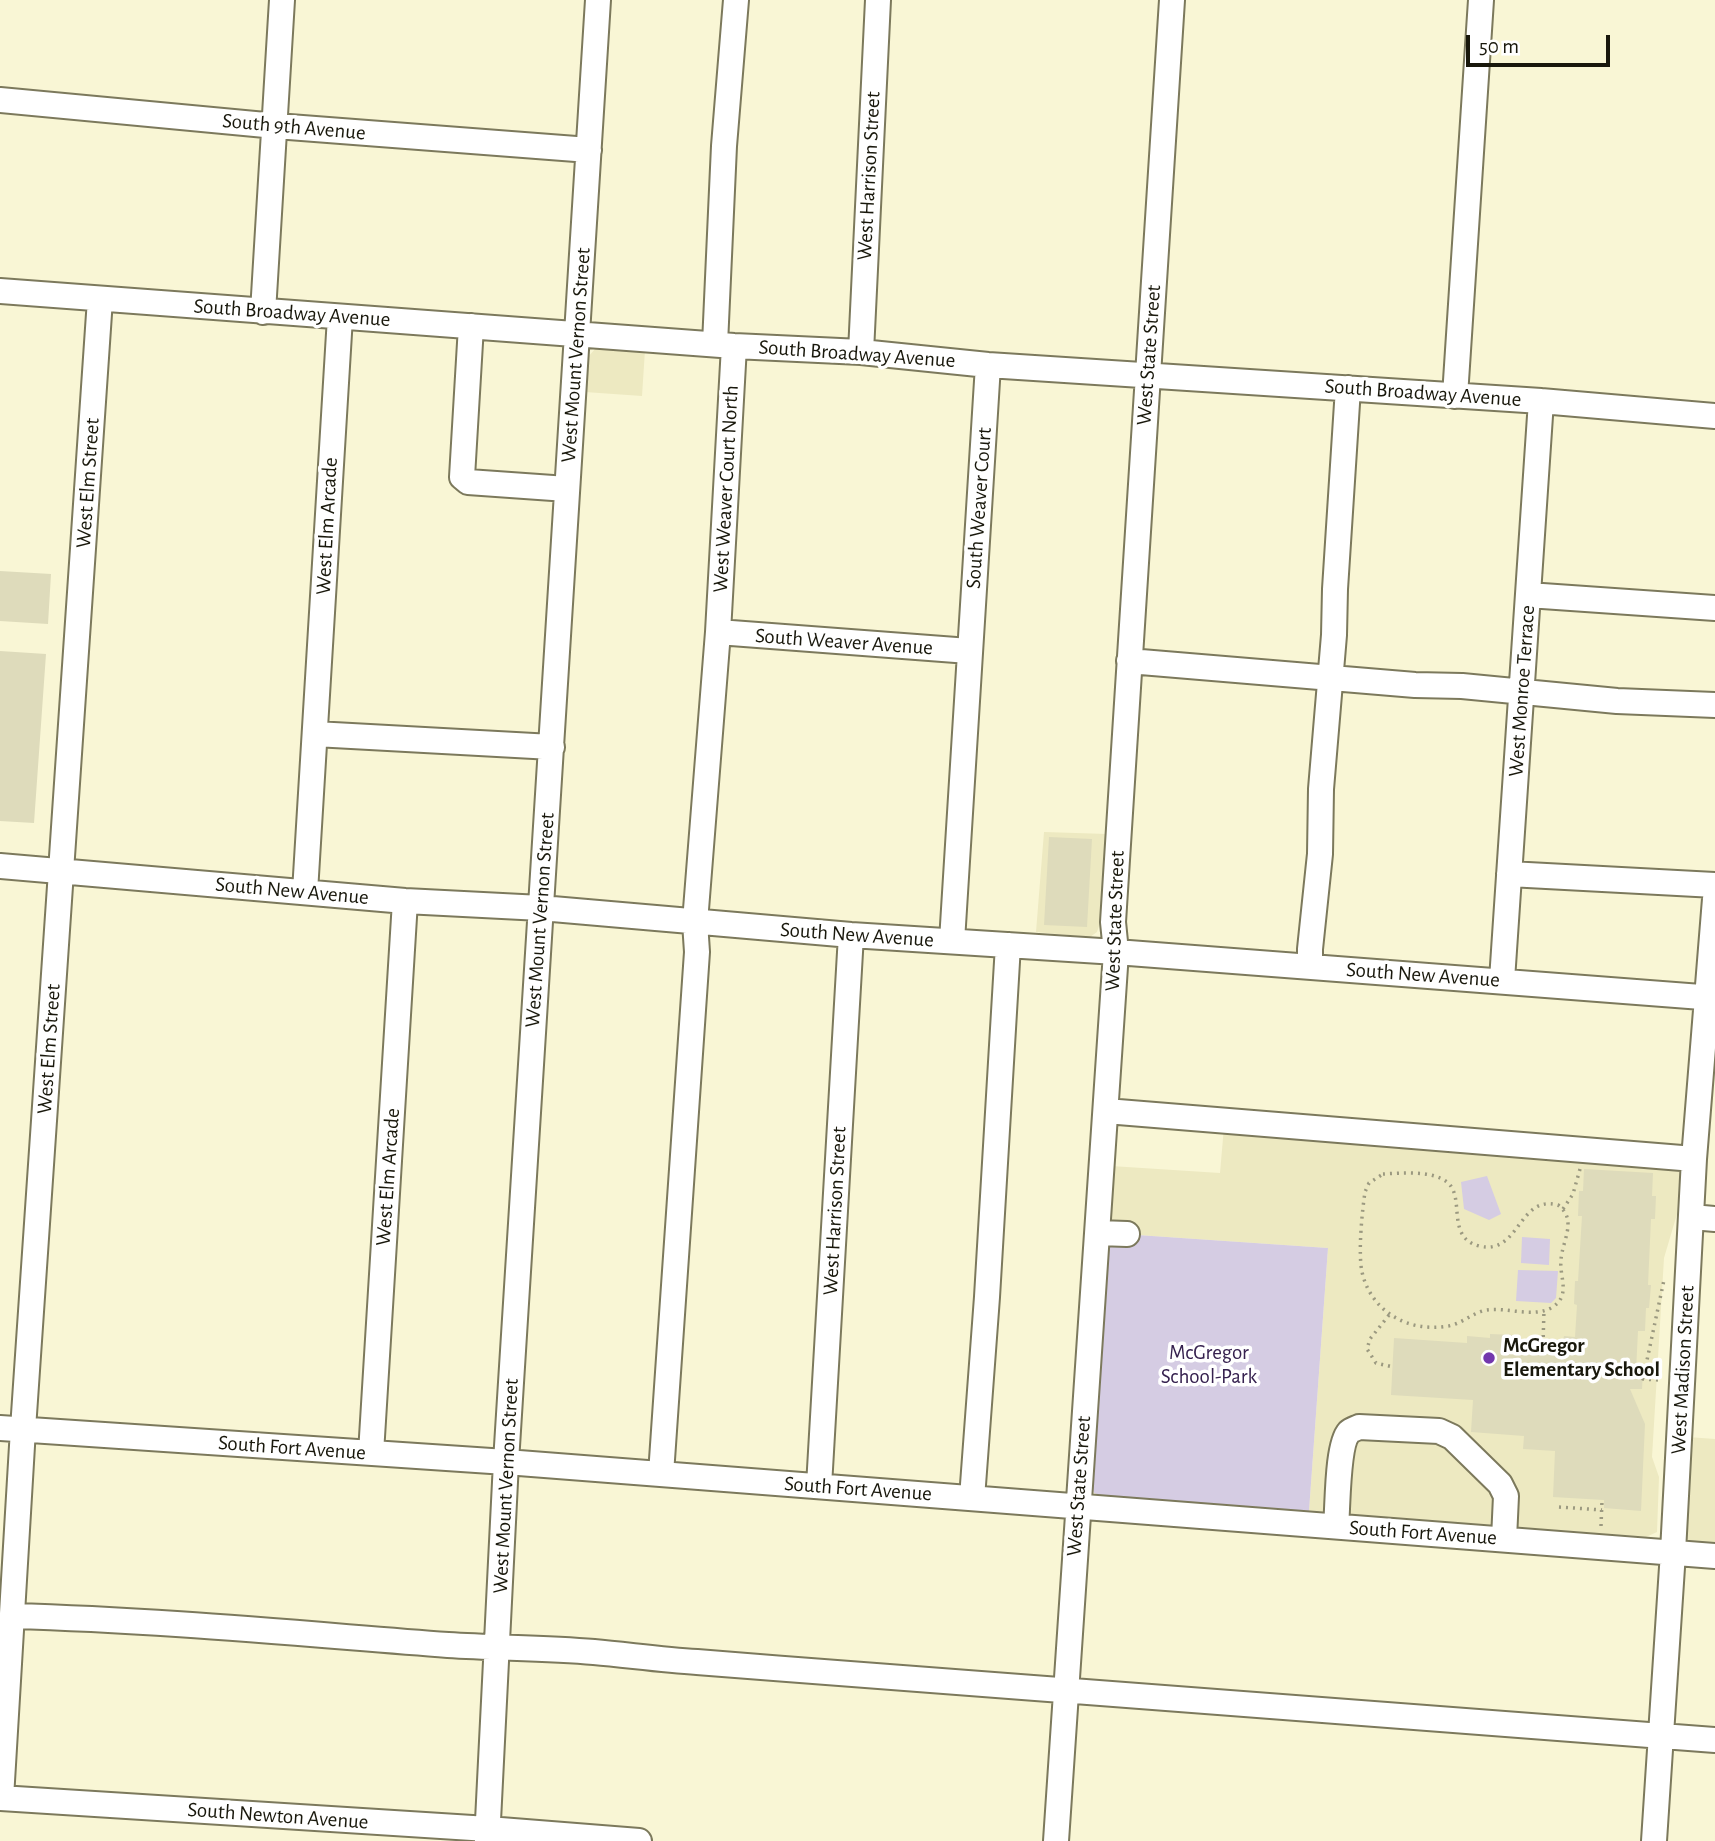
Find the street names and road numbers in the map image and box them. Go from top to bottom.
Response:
street label: West Harrison Street [852,91,886,261]
street label: South 9th Avenue [221,108,367,146]
street label: West Mount Vernon Street [556,247,596,463]
street label: West State Street [1132,284,1166,426]
street label: South Broadway Avenue [193,294,391,332]
street label: South Broadway Avenue [758,335,956,373]
street label: South Broadway Avenue [1324,374,1522,412]
street label: West Weaver Court North [708,385,744,593]
street label: West Elm Street [71,417,105,549]
street label: South Weaver Court [961,426,997,590]
street label: West Elm Arcade [311,457,343,595]
street label: West Monroe Terrace [1503,604,1541,778]
street label: South Weaver Avenue [754,623,934,661]
street label: West Mount Vernon Street [520,812,560,1028]
street label: West State Street [1100,850,1130,992]
street label: South New Avenue [214,872,370,910]
street label: South New Avenue [779,917,935,953]
street label: South New Avenue [1345,957,1501,993]
street label: West Elm Street [32,983,66,1115]
street label: West Elm Arcade [371,1107,405,1247]
street label: West Harrison Street [818,1126,852,1296]
street label: West Madison Street [1666,1285,1700,1455]
street label: West Mount Vernon Street [488,1378,524,1594]
street label: West State Street [1062,1415,1096,1557]
street label: South Fort Avenue [217,1430,367,1466]
street label: South Fort Avenue [783,1471,933,1507]
street label: South Fort Avenue [1348,1515,1498,1551]
street label: South Newton Avenue [187,1797,369,1835]

